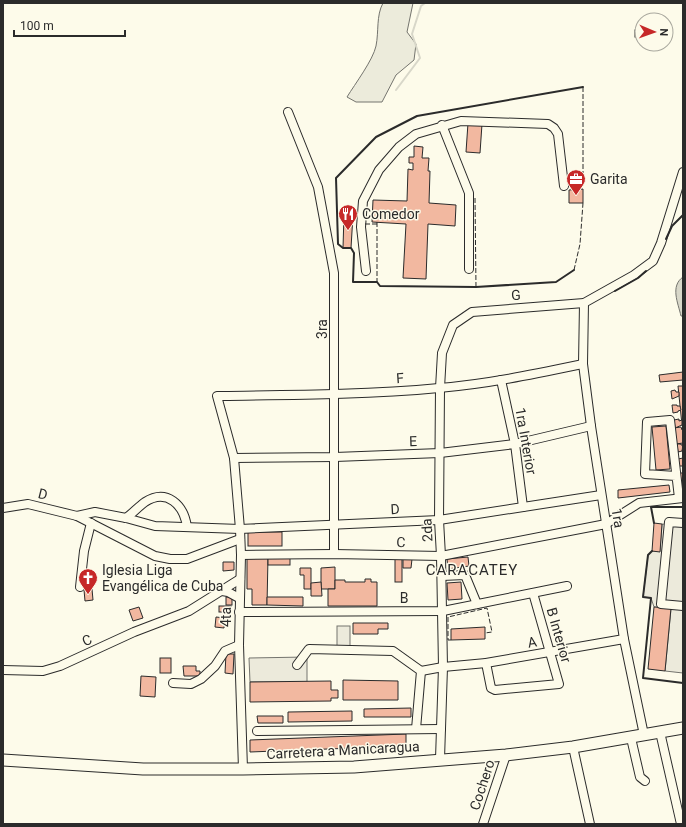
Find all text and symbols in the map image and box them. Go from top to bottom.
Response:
scale bar [14,12,125,38]
north arrow [634,12,674,52]
text: 100 m [20,19,54,33]
text: N [657,28,670,37]
office icon: Garita [565,168,587,196]
place label: Garita [590,171,628,187]
restaurant icon: Comedor [337,203,359,231]
place label: Comedor [362,206,420,222]
street label: G [511,287,521,303]
street label: 3ra [314,319,330,339]
street label: F [396,370,405,386]
street label: 1ra Interior [512,406,540,476]
street label: E [409,433,417,449]
street label: D [37,485,49,503]
street label: D [390,501,400,517]
street label: 1ra [609,507,627,529]
street label: 2da [418,518,436,542]
street label: C [396,534,406,550]
district label: CARACATEY [426,561,518,579]
place label: Iglesia Liga Evangélica de Cuba [102,562,223,594]
church icon: Iglesia Liga Evangélica de Cuba [77,567,99,595]
street label: B [400,590,408,606]
street label: B Interior [544,606,575,665]
street label: 4ta [218,607,234,627]
street label: C [80,631,94,649]
street label: A [526,633,538,651]
street label: Carretera a Manicaragua [266,738,420,762]
street label: Cochero [466,758,498,812]

